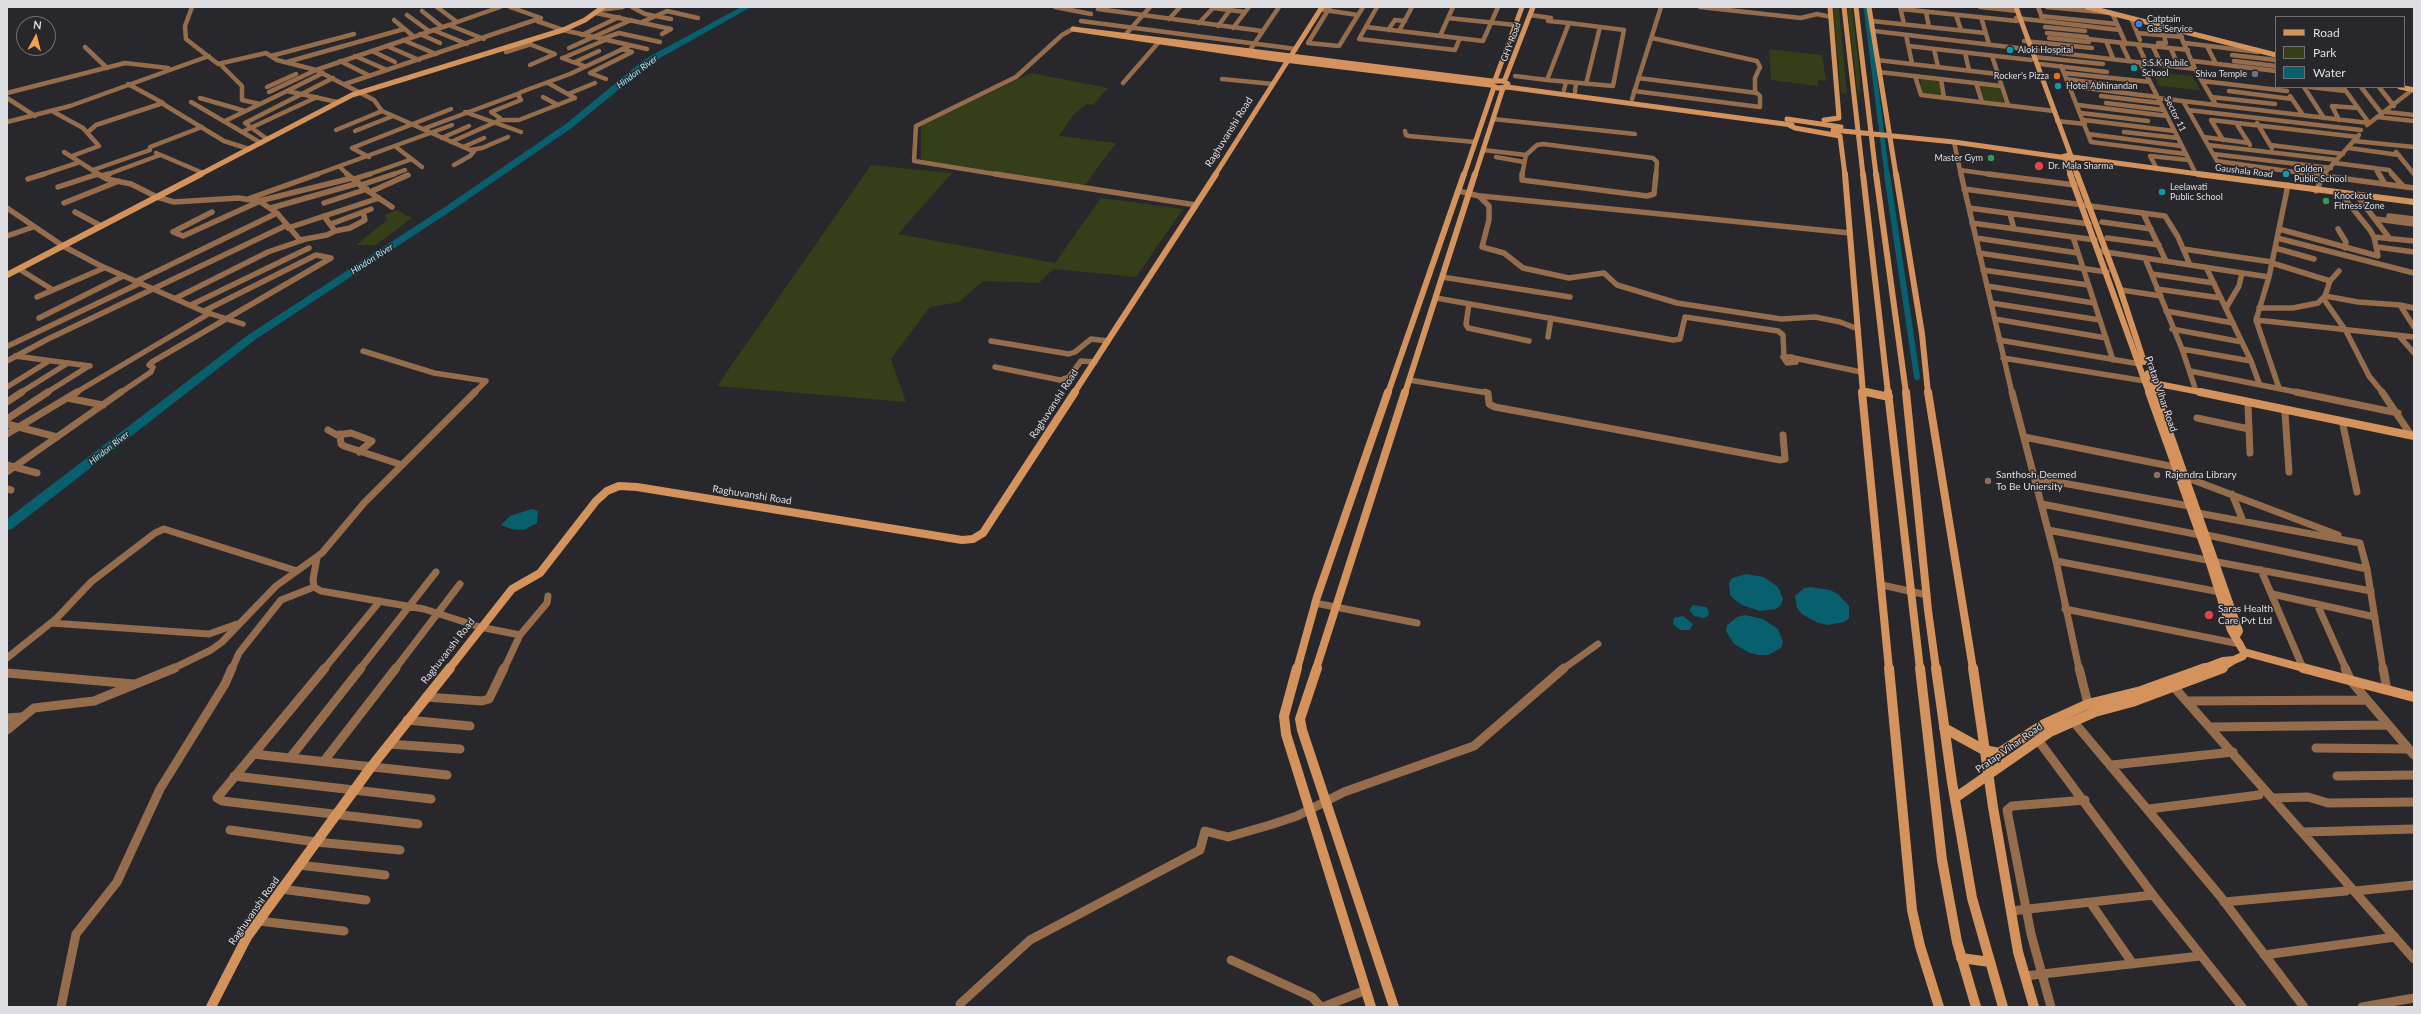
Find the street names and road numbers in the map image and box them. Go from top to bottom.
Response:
street label: GHY Road [1499,21,1523,63]
street label: Sector 11 [2162,94,2188,134]
street label: Raghuvanshi Road [1203,95,1255,169]
street label: Gaushala Road [2214,162,2274,180]
street label: Pratap Vihar Road [2142,355,2180,433]
street label: Raghuvanshi Road [1027,367,1081,441]
street label: Raghuvanshi Road [711,483,793,507]
street label: Raghuvanshi Road [419,616,477,686]
street label: Pratap Vihar Road [1973,720,2045,776]
street label: Raghuvanshi Road [226,875,282,947]

